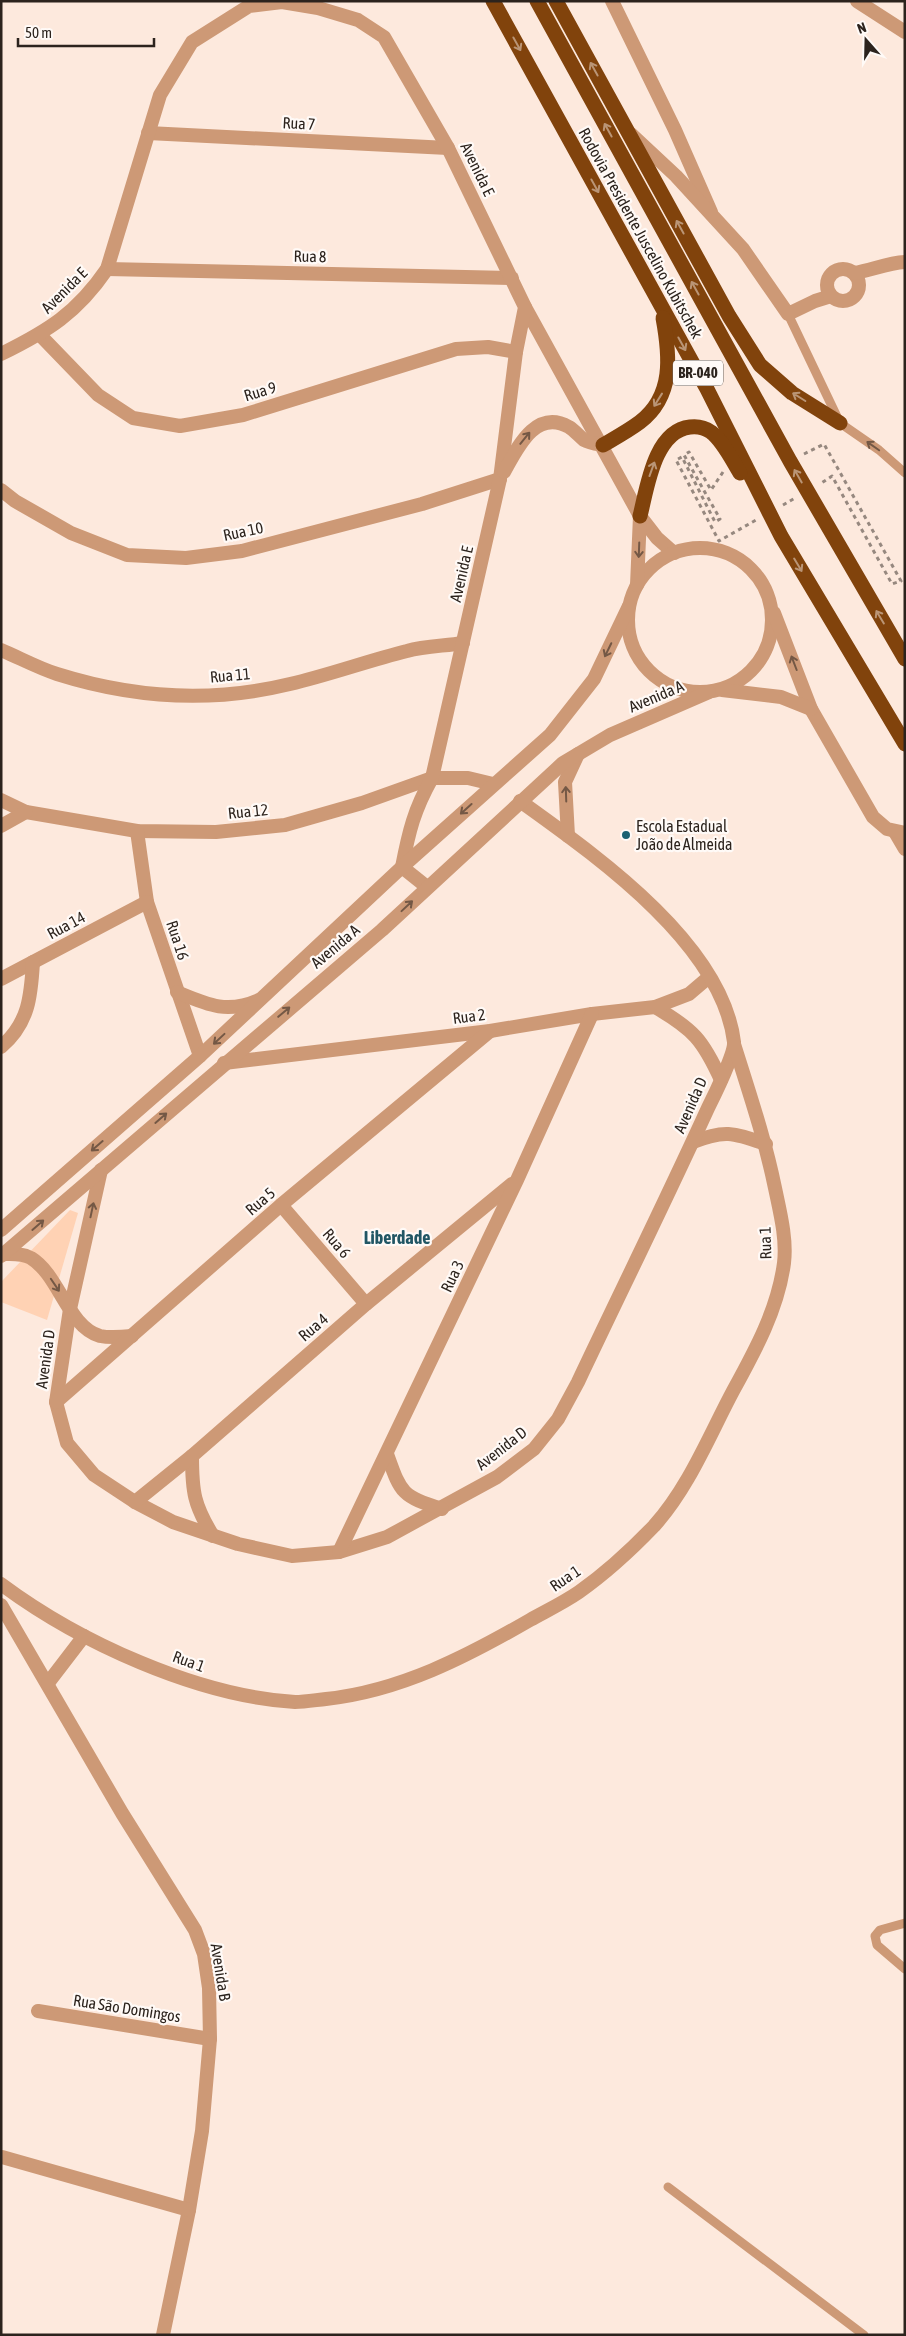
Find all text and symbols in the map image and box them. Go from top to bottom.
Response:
scale bar [18,15,154,47]
north arrow [841,15,891,65]
text: N [855,19,868,37]
text: 50 m [25,24,52,41]
one-way arrow [512,36,522,51]
one-way arrow [589,62,599,77]
street label: Rua 7 [282,113,316,133]
one-way arrow [603,123,613,138]
street label: Rodovia Presidente Juscelino Kubitschek [575,125,707,341]
street label: Avenida E [457,139,499,199]
one-way arrow [591,178,601,193]
one-way arrow [675,220,685,235]
street label: Rua 8 [293,247,327,265]
street label: Avenida E [37,263,91,317]
one-way arrow [690,280,700,295]
one-way arrow [678,336,688,350]
road number: BR-040 [673,360,723,386]
street label: Rua 9 [242,378,278,404]
one-way arrow [792,391,806,401]
one-way arrow [653,393,663,407]
one-way arrow [519,432,530,445]
one-way arrow [867,441,881,451]
one-way arrow [648,462,657,477]
one-way arrow [793,470,803,484]
street label: Rua 10 [221,518,265,544]
one-way arrow [634,542,643,558]
street label: Avenida E [446,544,476,604]
one-way arrow [794,558,804,572]
one-way arrow [874,610,884,624]
one-way arrow [603,642,612,657]
one-way arrow [789,656,798,672]
street label: Rua 11 [209,664,251,686]
street label: Avenida A [626,676,686,716]
one-way arrow [561,786,570,802]
street label: Rua 12 [227,800,269,822]
one-way arrow [460,803,473,815]
place label: Escola Estadual João de Almeida [636,817,732,853]
marker: Escola Estadual João de Almeida [620,829,632,841]
one-way arrow [401,900,414,912]
street label: Rua 14 [44,908,88,942]
street label: Rua 16 [163,918,193,962]
street label: Avenida A [307,920,363,972]
street label: Rua 2 [452,1005,486,1027]
one-way arrow [278,1007,291,1018]
one-way arrow [213,1033,226,1045]
street label: Avenida D [670,1074,710,1136]
one-way arrow [154,1113,167,1124]
one-way arrow [91,1141,104,1152]
street label: Rua 5 [242,1183,278,1219]
one-way arrow [88,1202,97,1218]
one-way arrow [31,1219,44,1230]
street label: Rua 6 [319,1225,355,1261]
street label: Rua 1 [755,1226,775,1260]
district label: Liberdade [364,1227,430,1248]
street label: Rua 3 [437,1257,467,1295]
one-way arrow [49,1278,60,1292]
street label: Rua 4 [295,1309,331,1345]
street label: Avenida D [32,1328,58,1390]
street label: Avenida D [472,1423,530,1473]
street label: Rua 1 [546,1561,584,1595]
street label: Rua 1 [170,1647,208,1675]
street label: Avenida B [208,1942,234,2002]
street label: Rua São Domingos [72,1991,182,2026]

